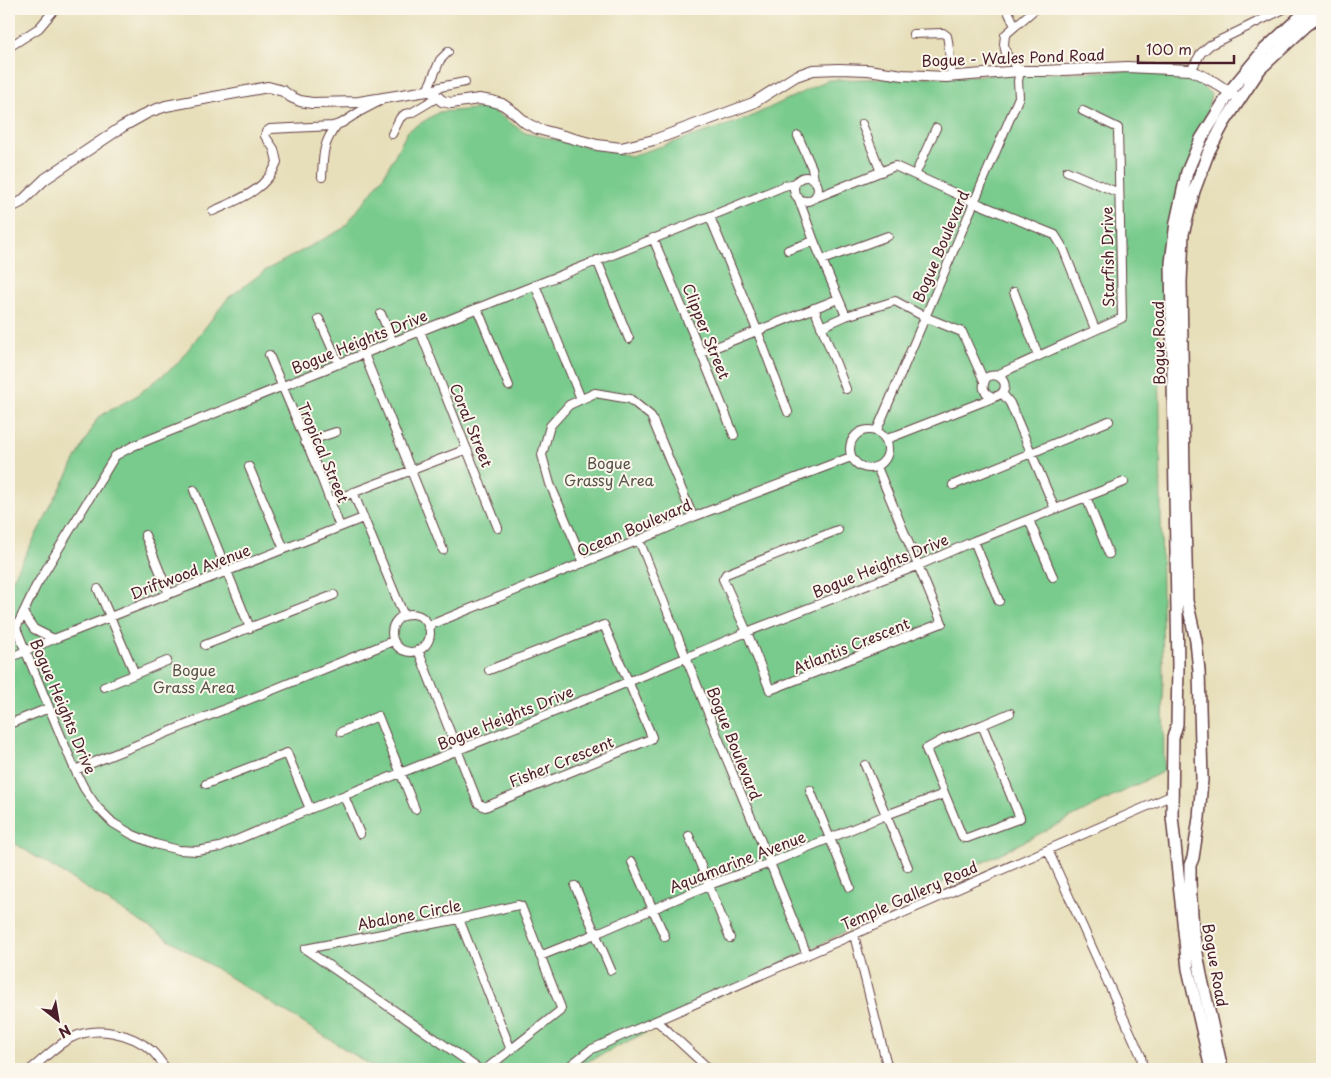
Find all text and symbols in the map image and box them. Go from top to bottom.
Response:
scale bar [1138,32,1235,64]
text: 100 m [1146,37,1192,60]
street label: Bogue - Wales Pond Road [921,42,1105,72]
street label: Bogue Boulevard [906,186,974,306]
street label: Starfish Drive [1095,207,1119,307]
street label: Clipper Street [677,280,737,382]
street label: Bogue Road [1146,301,1170,385]
street label: Bogue Heights Drive [287,303,431,379]
street label: Coral Street [445,380,499,470]
street label: Tropical Street [292,398,356,506]
park label: Bogue Grassy Area [564,451,655,491]
street label: Ocean Boulevard [573,492,695,562]
street label: Bogue Heights Drive [808,527,952,603]
street label: Driftwood Avenue [126,537,254,605]
street label: Atlantis Crescent [789,611,913,679]
street label: Bogue Heights Drive [25,635,103,777]
park label: Bogue Grass Area [153,658,236,698]
street label: Bogue Heights Drive [433,679,577,755]
street label: Bogue Boulevard [702,683,768,803]
street label: Fisher Crescent [505,730,617,792]
street label: Aquamarine Avenue [665,824,809,898]
street label: Temple Gallery Road [837,855,981,935]
street label: Abalone Circle [355,893,463,935]
street label: Bogue Road [1197,921,1235,1009]
north arrow [32,996,82,1046]
text: N [55,1020,75,1043]

